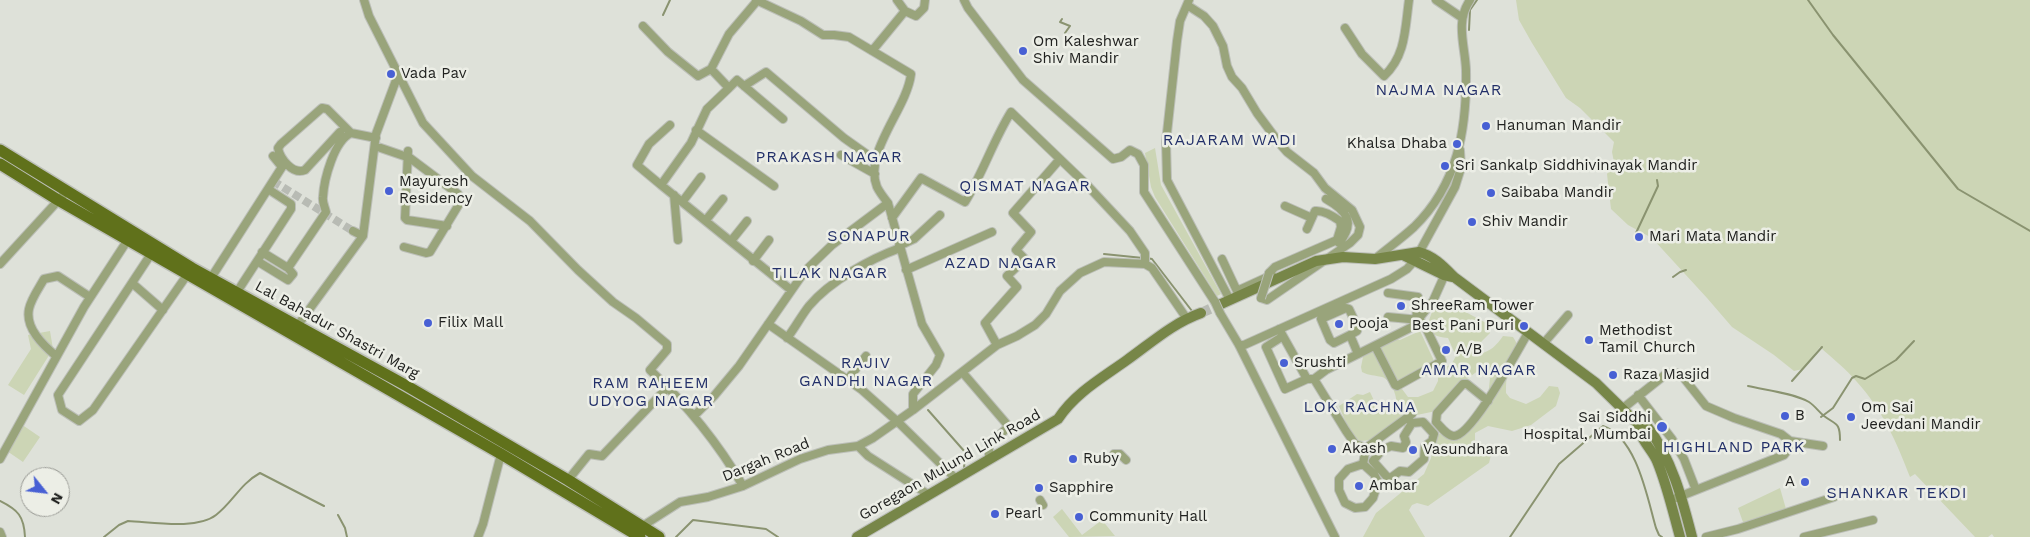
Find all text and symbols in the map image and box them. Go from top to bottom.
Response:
place label: Om Kaleshwar Shiv Mandir [1033,33,1139,68]
marker: Om Kaleshwar Shiv Mandir [1017,45,1029,57]
place label: Vada Pav [401,65,467,83]
marker: Vada Pav [385,68,397,80]
district label: NAJMA NAGAR [1374,80,1504,100]
place label: Hanuman Mandir [1496,117,1621,135]
marker: Hanuman Mandir [1480,120,1492,132]
district label: RAJARAM WADI [1161,130,1299,150]
place label: Khalsa Dhaba [1347,135,1447,153]
marker: Khalsa Dhaba [1451,138,1463,150]
district label: PRAKASH NAGAR [754,147,904,167]
place label: Sri Sankalp Siddhivinayak Mandir [1455,157,1697,175]
marker: Sri Sankalp Siddhivinayak Mandir [1439,160,1451,172]
place label: Mayuresh Residency [399,173,472,208]
district label: QISMAT NAGAR [958,176,1092,196]
place label: Saibaba Mandir [1501,184,1614,202]
marker: Mayuresh Residency [383,185,395,197]
marker: Saibaba Mandir [1485,187,1497,199]
place label: Shiv Mandir [1482,213,1568,231]
marker: Shiv Mandir [1466,216,1478,228]
district label: SONAPUR [826,226,912,246]
place label: Mari Mata Mandir [1649,228,1776,246]
marker: Mari Mata Mandir [1633,231,1645,243]
district label: AZAD NAGAR [943,253,1059,273]
district label: TILAK NAGAR [771,263,889,283]
street label: Lal Bahadur Shastri Marg [252,277,422,383]
place label: ShreeRam Tower [1411,297,1534,315]
marker: ShreeRam Tower [1395,300,1407,312]
place label: Filix Mall [438,314,503,332]
place label: Pooja [1349,315,1388,333]
marker: Filix Mall [422,317,434,329]
place label: Best Pani Puri [1412,317,1514,335]
marker: Pooja [1333,318,1345,330]
marker: Best Pani Puri [1518,320,1530,332]
place label: Methodist Tamil Church [1599,322,1695,357]
marker: Methodist Tamil Church [1583,334,1595,346]
place label: A/B [1456,341,1482,359]
marker: A/B [1440,344,1452,356]
district label: RAJIV GANDHI NAGAR [797,353,935,391]
place label: Srushti [1294,354,1346,372]
marker: Srushti [1278,357,1290,369]
district label: AMAR NAGAR [1420,360,1538,380]
place label: Raza Masjid [1623,366,1710,384]
marker: Raza Masjid [1607,369,1619,381]
district label: RAM RAHEEM UDYOG NAGAR [587,373,715,411]
district label: LOK RACHNA [1302,397,1418,417]
place label: Om Sai Jeevdani Mandir [1861,399,1981,434]
street label: Goregaon Mulund Link Road [856,406,1044,524]
place label: B [1795,407,1805,425]
place label: Sai Siddhi Hospital, Mumbai [1523,409,1651,444]
marker: B [1779,410,1791,422]
marker: Om Sai Jeevdani Mandir [1845,411,1857,423]
marker: Sai Siddhi Hospital, Mumbai [1655,420,1669,434]
street label: Dargah Road [720,434,812,486]
district label: HIGHLAND PARK [1661,437,1807,457]
place label: Akash [1342,440,1386,458]
place label: Vasundhara [1423,441,1508,459]
marker: Akash [1326,443,1338,455]
marker: Vasundhara [1407,444,1419,456]
place label: Ruby [1083,450,1119,468]
marker: Ruby [1067,453,1079,465]
north arrow [20,467,70,517]
place label: A [1785,473,1795,491]
marker: A [1799,476,1811,488]
place label: Ambar [1369,477,1417,495]
place label: Sapphire [1049,479,1114,497]
marker: Ambar [1353,480,1365,492]
marker: Sapphire [1033,482,1045,494]
district label: SHANKAR TEKDI [1825,483,1969,503]
text: N [48,490,67,507]
place label: Pearl [1005,505,1042,523]
marker: Pearl [989,508,1001,520]
place label: Community Hall [1089,508,1207,526]
marker: Community Hall [1073,511,1085,523]

